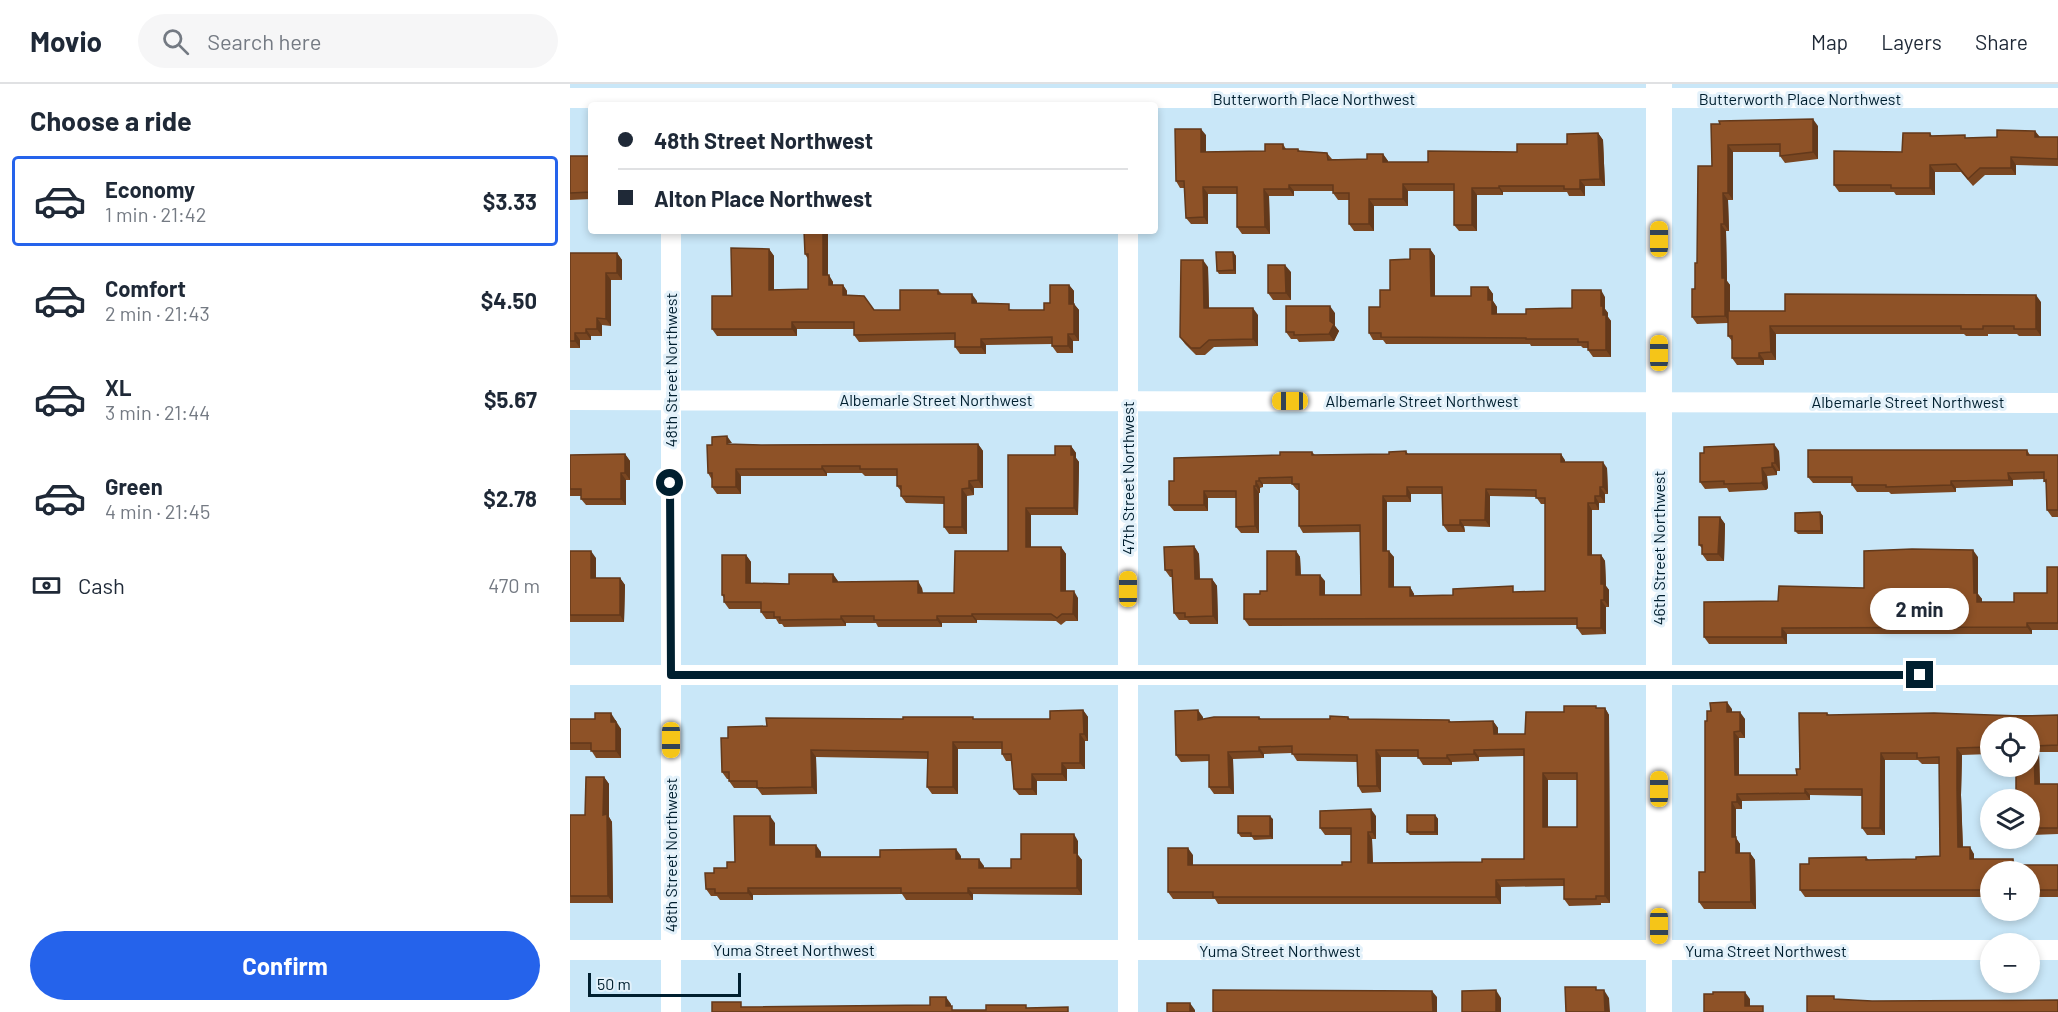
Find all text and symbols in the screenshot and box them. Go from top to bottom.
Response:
search box [138,14,558,68]
text: Movio [30,24,102,58]
icon: search [159,25,192,58]
text: Search here [207,28,322,54]
text: Map [1811,29,1848,54]
text: Layers [1881,29,1942,54]
text: Share [1975,29,2028,54]
street label: Butterworth Place Northwest [1213,89,1415,108]
street label: Butterworth Place Northwest [1699,89,1901,108]
text: Choose a ride [30,104,192,136]
text: 48th Street Northwest [654,127,873,153]
icon: car [33,174,87,228]
text: Economy [105,176,195,202]
text: Alton Place Northwest [654,185,872,211]
text: $3.33 [483,188,537,214]
text: 1 min · 21:42 [105,202,207,226]
car [1650,221,1668,257]
icon: car [33,273,87,327]
text: Comfort [105,275,186,301]
text: $4.50 [481,287,537,313]
street label: 48th Street Northwest [661,293,680,447]
text: 2 min · 21:43 [105,301,210,325]
car [1650,335,1668,371]
icon: car [33,372,87,426]
text: XL [105,374,131,400]
text: $5.67 [484,386,537,412]
street label: Albemarle Street Northwest [839,390,1033,409]
street label: Albemarle Street Northwest [1325,391,1519,410]
car [1272,392,1308,410]
street label: Albemarle Street Northwest [1811,392,2005,411]
text: 3 min · 21:44 [105,400,210,424]
street label: 47th Street Northwest [1118,401,1137,555]
route start [656,469,683,496]
icon: car [33,471,87,525]
street label: 46th Street Northwest [1649,471,1668,625]
text: Green [105,473,163,499]
text: $2.78 [483,485,537,511]
text: 4 min · 21:45 [105,499,210,523]
icon: cash [30,569,63,602]
car [1119,571,1137,607]
text: Cash [78,572,125,598]
text: 470 m [488,573,540,597]
callout: 2 min [1870,588,1970,630]
text: 2 min [1896,597,1943,621]
route end [1906,661,1933,688]
map controls [1980,717,2040,993]
button: locate [1980,717,2040,777]
car [662,722,680,758]
car [1650,771,1668,807]
street label: 48th Street Northwest [661,778,680,932]
button: layers [1980,789,2040,849]
button: + [1980,861,2040,921]
car [1650,908,1668,944]
button: Confirm [30,931,540,1000]
button: − [1980,933,2040,993]
street label: Yuma Street Northwest [713,940,875,959]
street label: Yuma Street Northwest [1199,941,1361,960]
street label: Yuma Street Northwest [1685,941,1847,960]
scale bar [588,970,741,998]
text: 50 m [597,974,631,993]

